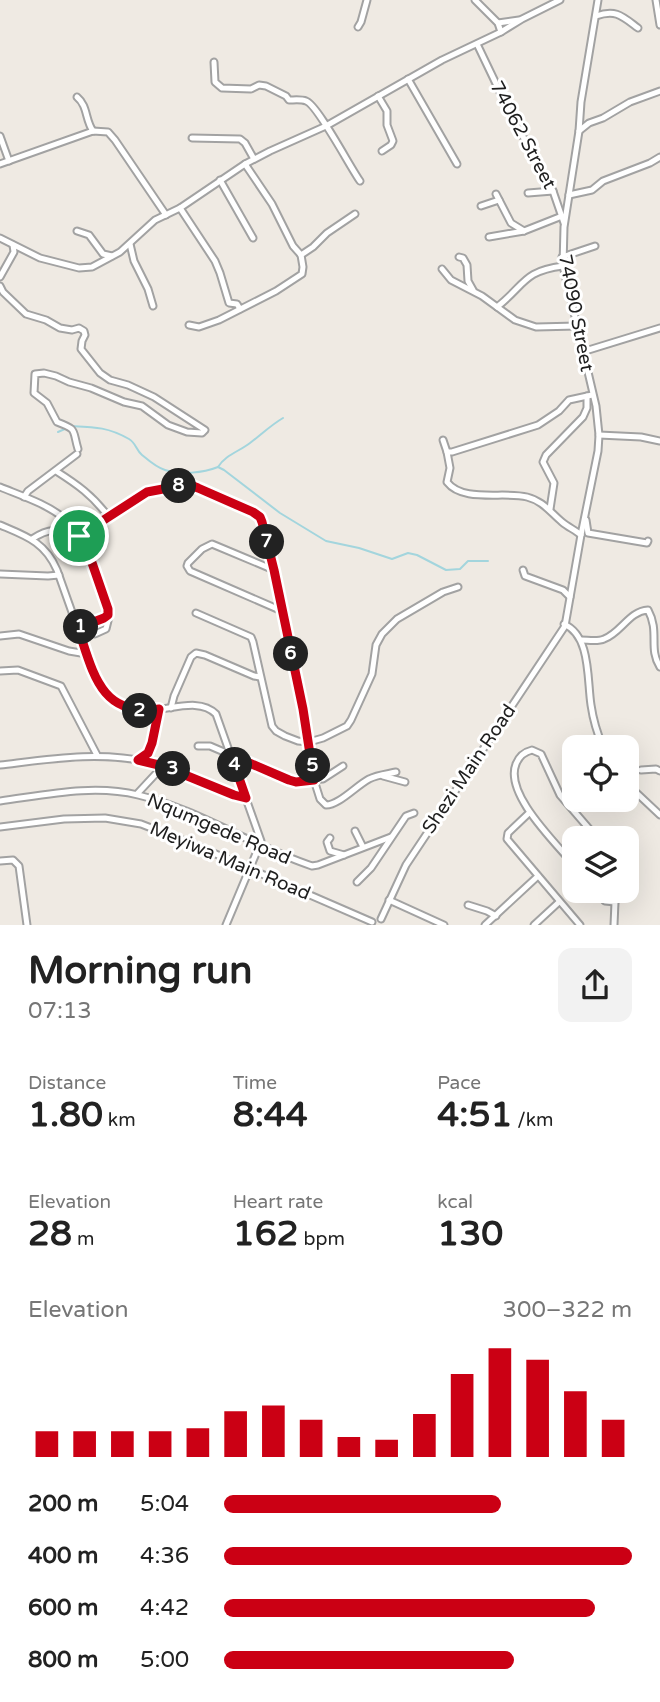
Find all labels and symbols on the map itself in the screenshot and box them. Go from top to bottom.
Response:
street label: 74062 Street [485,77,561,193]
street label: 74090 Street [554,253,598,373]
pin: 8 [162,468,196,504]
pin [49,506,109,566]
pin: 7 [250,524,284,560]
pin: 1 [64,610,98,644]
pin: 6 [274,636,308,672]
pin: 2 [122,694,158,728]
street label: Shezi Main Road [418,700,520,838]
pin: 4 [218,748,252,782]
pin: 5 [296,748,330,784]
pin: 3 [156,752,190,786]
street label: Nqumgede Road [144,789,294,869]
street label: Meyiwa Main Road [146,817,314,905]

